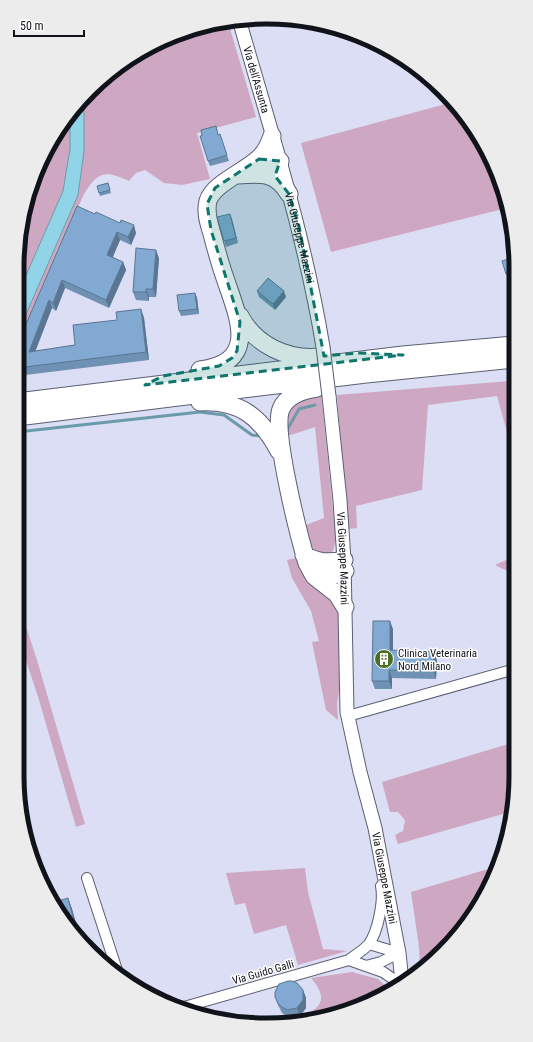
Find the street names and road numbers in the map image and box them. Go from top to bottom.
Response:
street label: Via dell'Assunta [240,45,272,115]
street label: Via Giuseppe Mazzini [282,191,317,285]
street label: Via Giuseppe Mazzini [334,511,351,605]
street label: Via Giuseppe Mazzini [369,831,399,925]
street label: Via Guido Galli [231,957,296,988]

